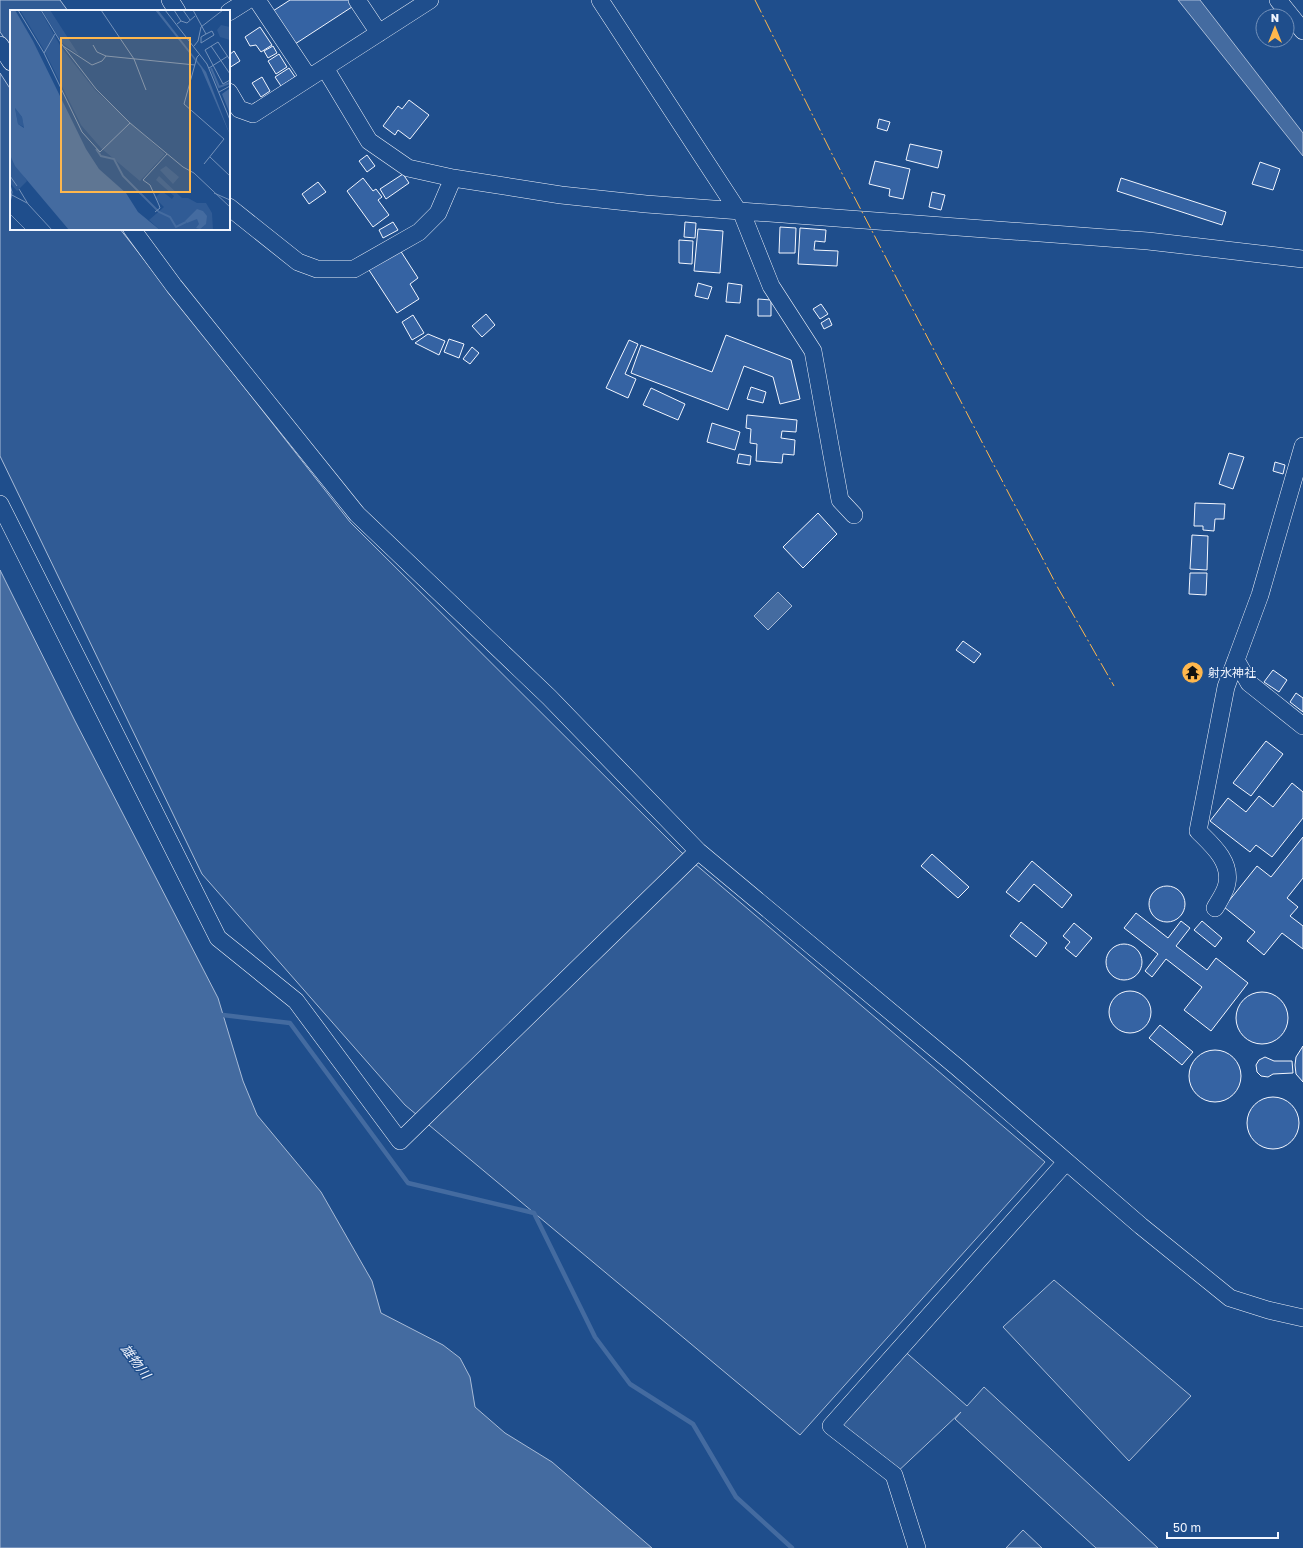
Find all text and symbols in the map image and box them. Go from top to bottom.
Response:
north arrow [1255,8,1295,48]
inset map [10,10,230,230]
text: N [1271,11,1279,24]
temple icon: 射水神社 [1179,660,1205,686]
place label: 射水神社 [1208,665,1256,680]
water label: 雄物川 [118,1341,155,1383]
scale bar [1167,1514,1278,1540]
text: 50 m [1173,1520,1201,1535]

